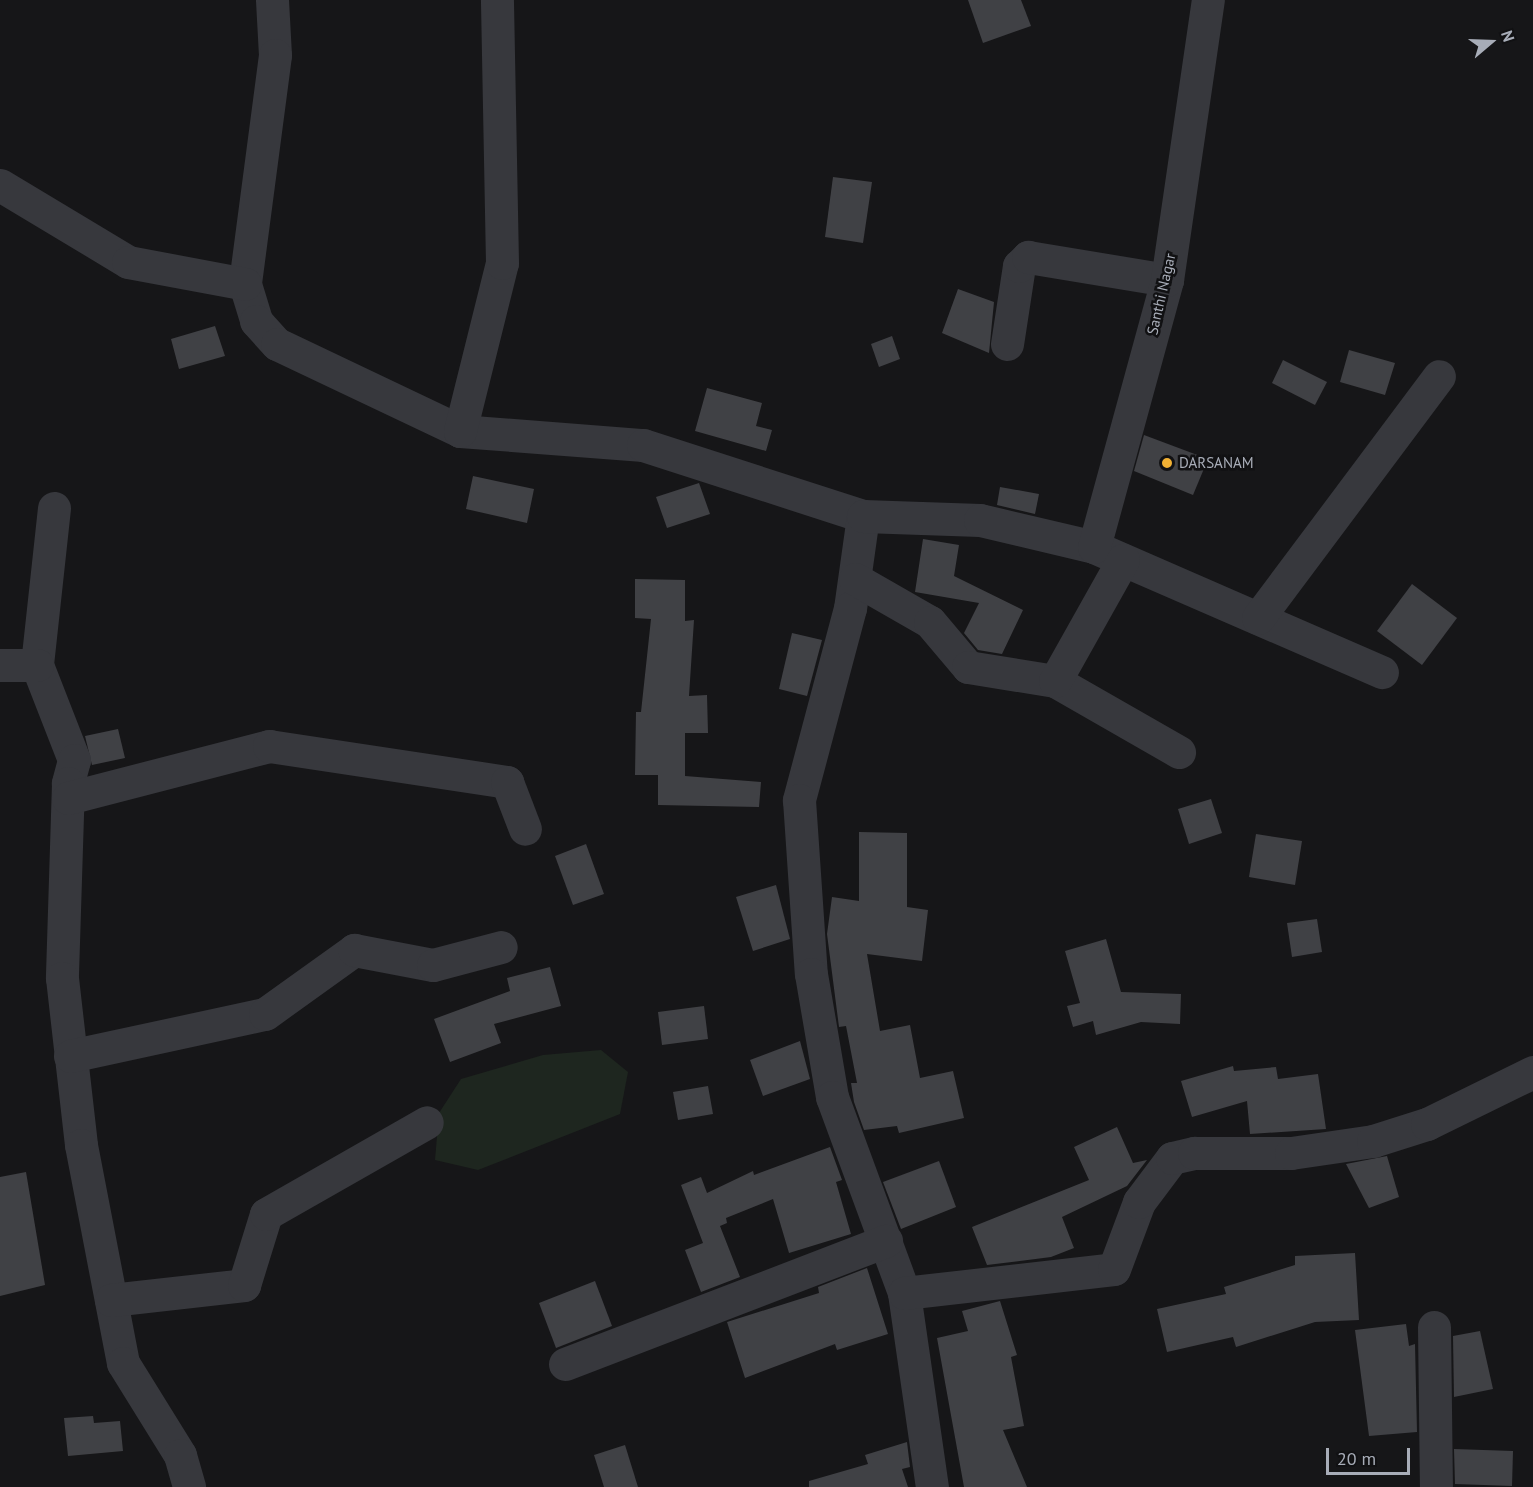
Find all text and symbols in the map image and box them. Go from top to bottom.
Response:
north arrow [1461,12,1521,72]
text: N [1497,28,1519,44]
street label: Santhi Nagar [1143,252,1179,336]
place label: DARSANAM [1179,454,1254,472]
marker: DARSANAM [1160,456,1174,470]
scale bar [1329,1436,1413,1474]
text: 20 m [1337,1447,1376,1470]

